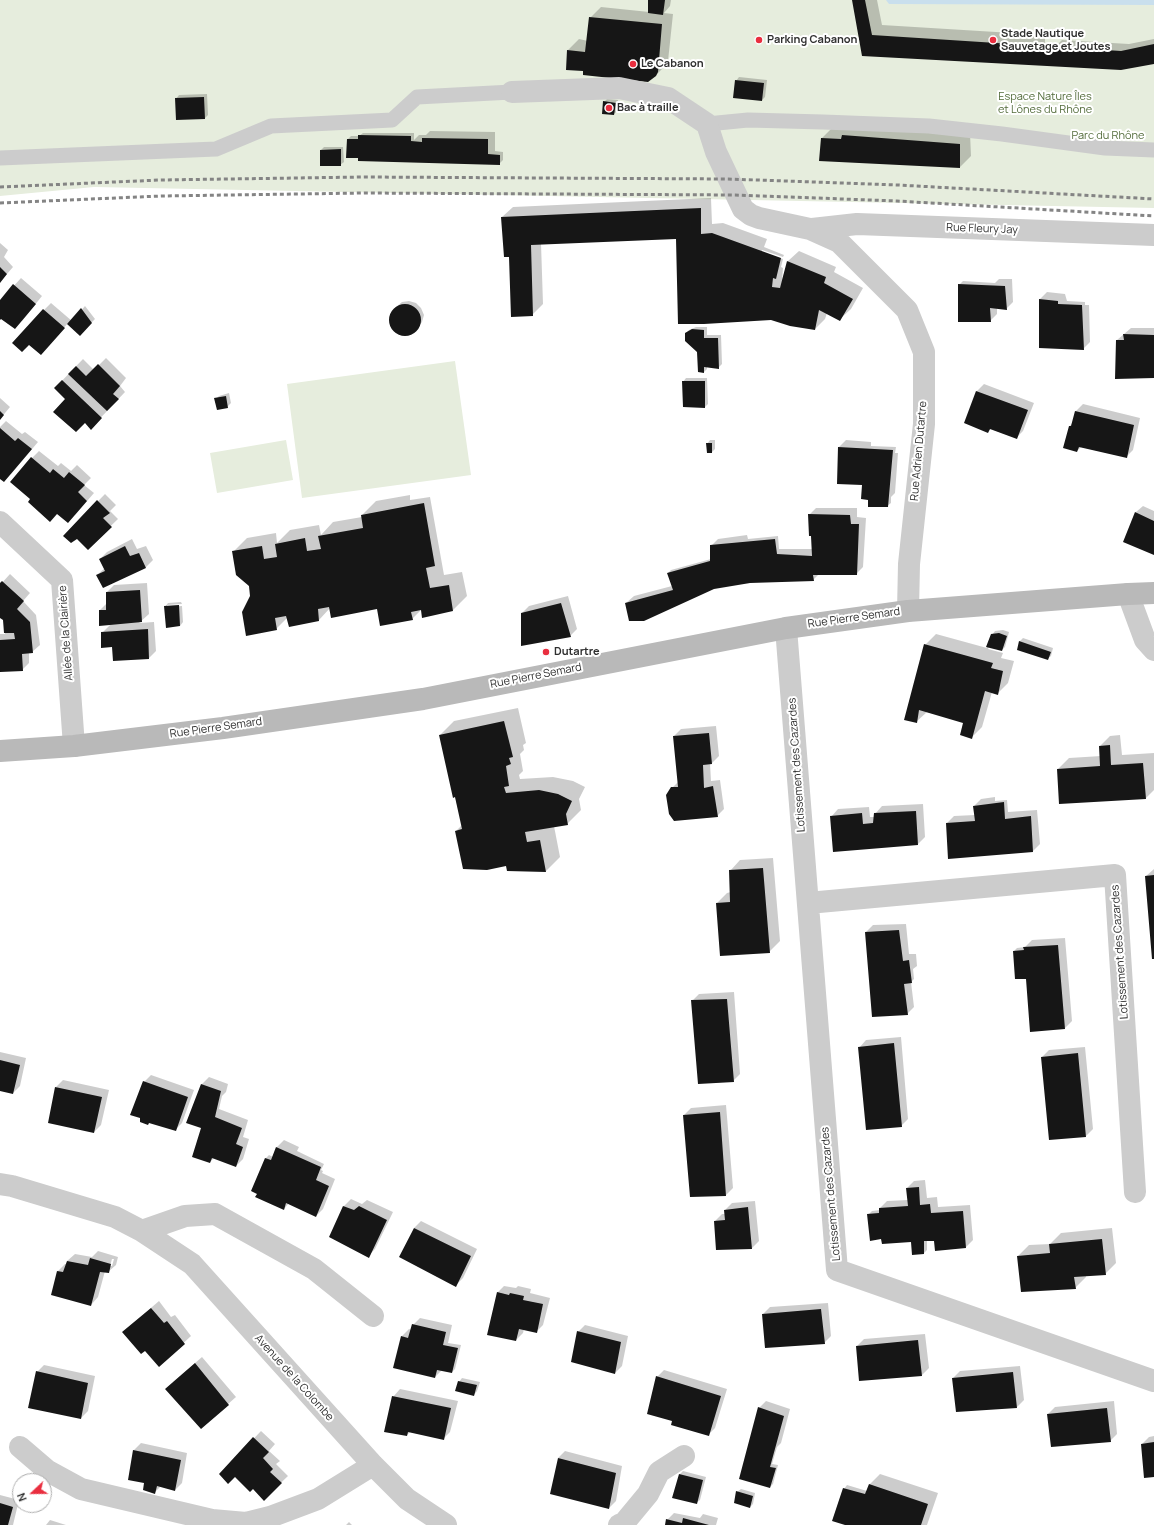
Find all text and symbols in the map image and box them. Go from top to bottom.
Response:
place label: Stade Nautique Sauvetage et Joutes [1001,27,1110,53]
place label: Parking Cabanon [767,33,858,47]
marker: Parking Cabanon [754,35,764,45]
marker: Stade Nautique Sauvetage et Joutes [988,35,998,45]
place label: Le Cabanon [641,57,704,71]
marker: Le Cabanon [628,59,638,69]
park label: Espace Nature Îles et Lônes du Rhône [998,90,1092,116]
place label: Bac à traille [617,101,679,115]
marker: Bac à traille [604,103,614,113]
park label: Parc du Rhône [1072,129,1144,143]
street label: Rue Fleury Jay [946,221,1018,237]
street label: Rue Adrien Dutartre [908,401,930,501]
street label: Allée de la Clairière [56,585,76,681]
street label: Rue Pierre Semard [807,605,901,631]
place label: Dutartre [554,645,600,659]
marker: Dutartre [541,647,551,657]
street label: Rue Pierre Semard [489,661,583,691]
street label: Lotissement des Cazardes [786,697,808,833]
street label: Rue Pierre Semard [169,715,263,741]
street label: Lotissement des Cazardes [1109,884,1131,1020]
street label: Lotissement des Cazardes [819,1126,843,1262]
street label: Avenue de la Colombe [252,1332,336,1424]
north arrow [12,1473,52,1513]
text: N [13,1491,30,1504]

